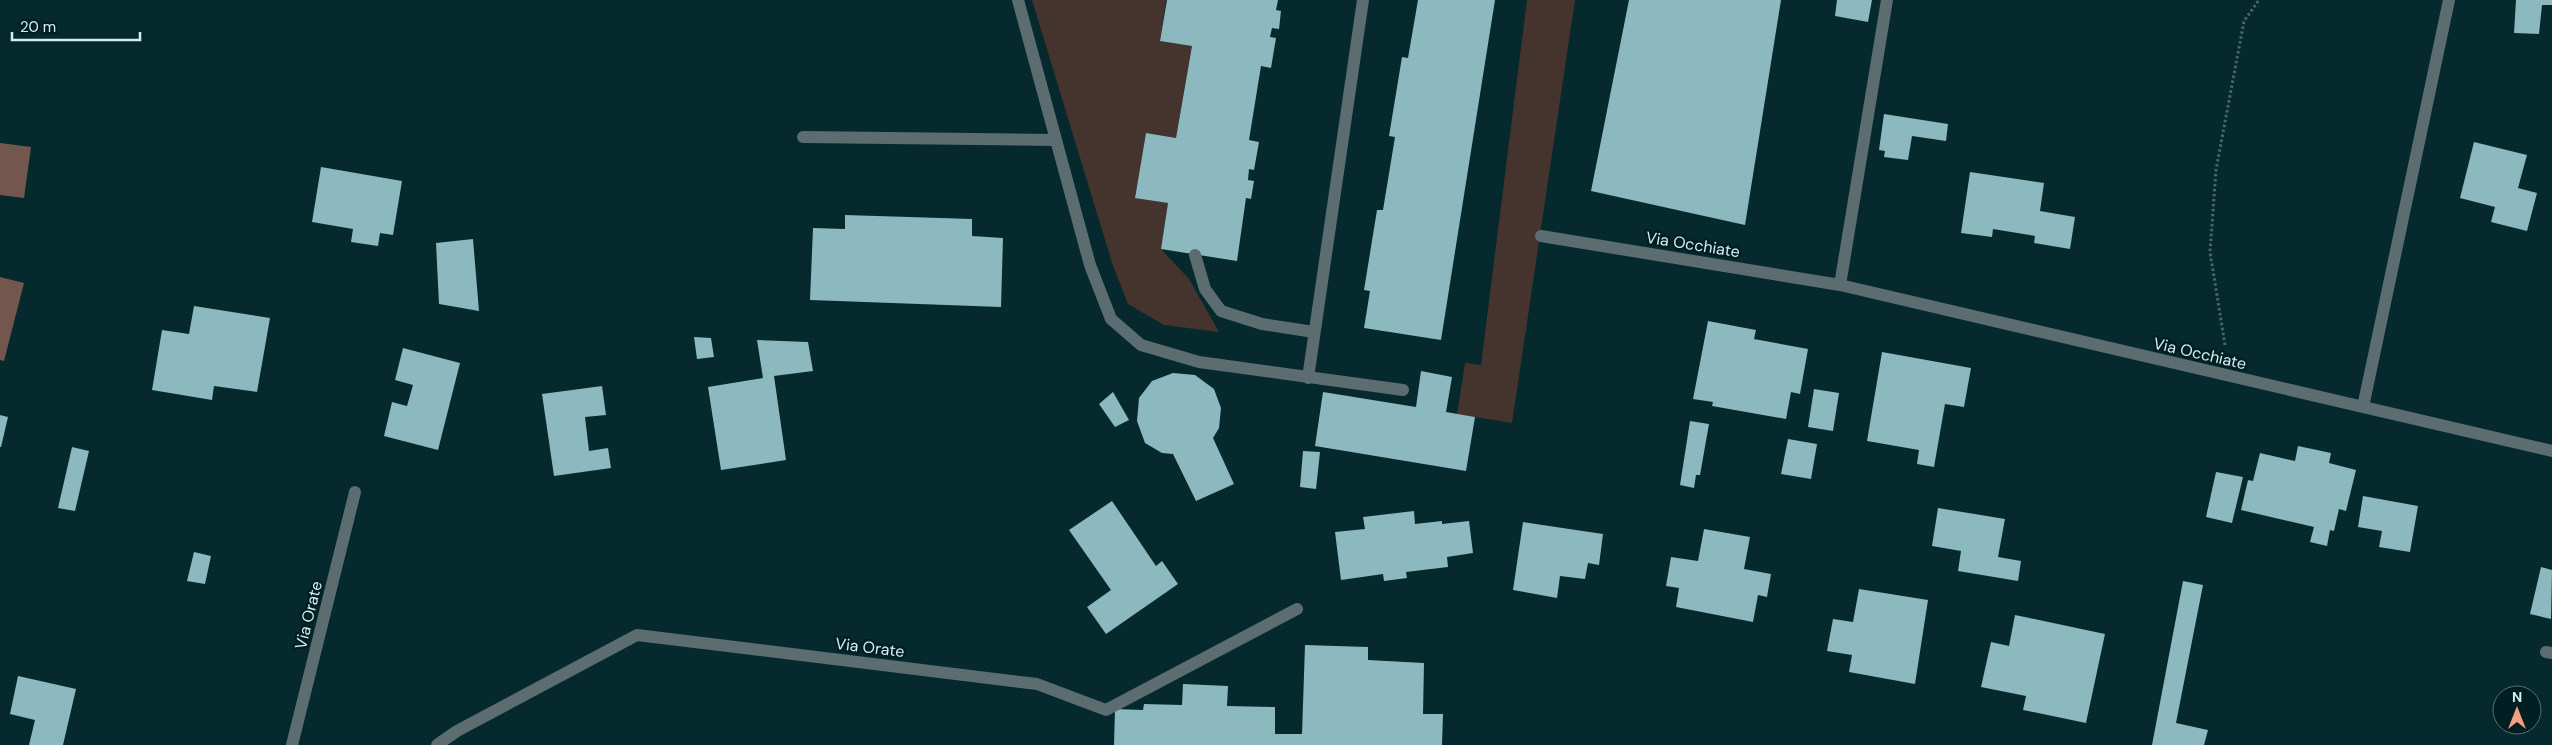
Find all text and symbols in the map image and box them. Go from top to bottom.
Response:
scale bar [12,10,140,42]
text: 20 m [20,17,56,37]
street label: Via Occhiate [1644,227,1741,262]
street label: Via Occhiate [2151,333,2248,374]
street label: Via Orate [290,579,327,651]
street label: Via Orate [834,633,906,662]
north arrow [2492,685,2542,735]
text: N [2512,688,2522,706]

